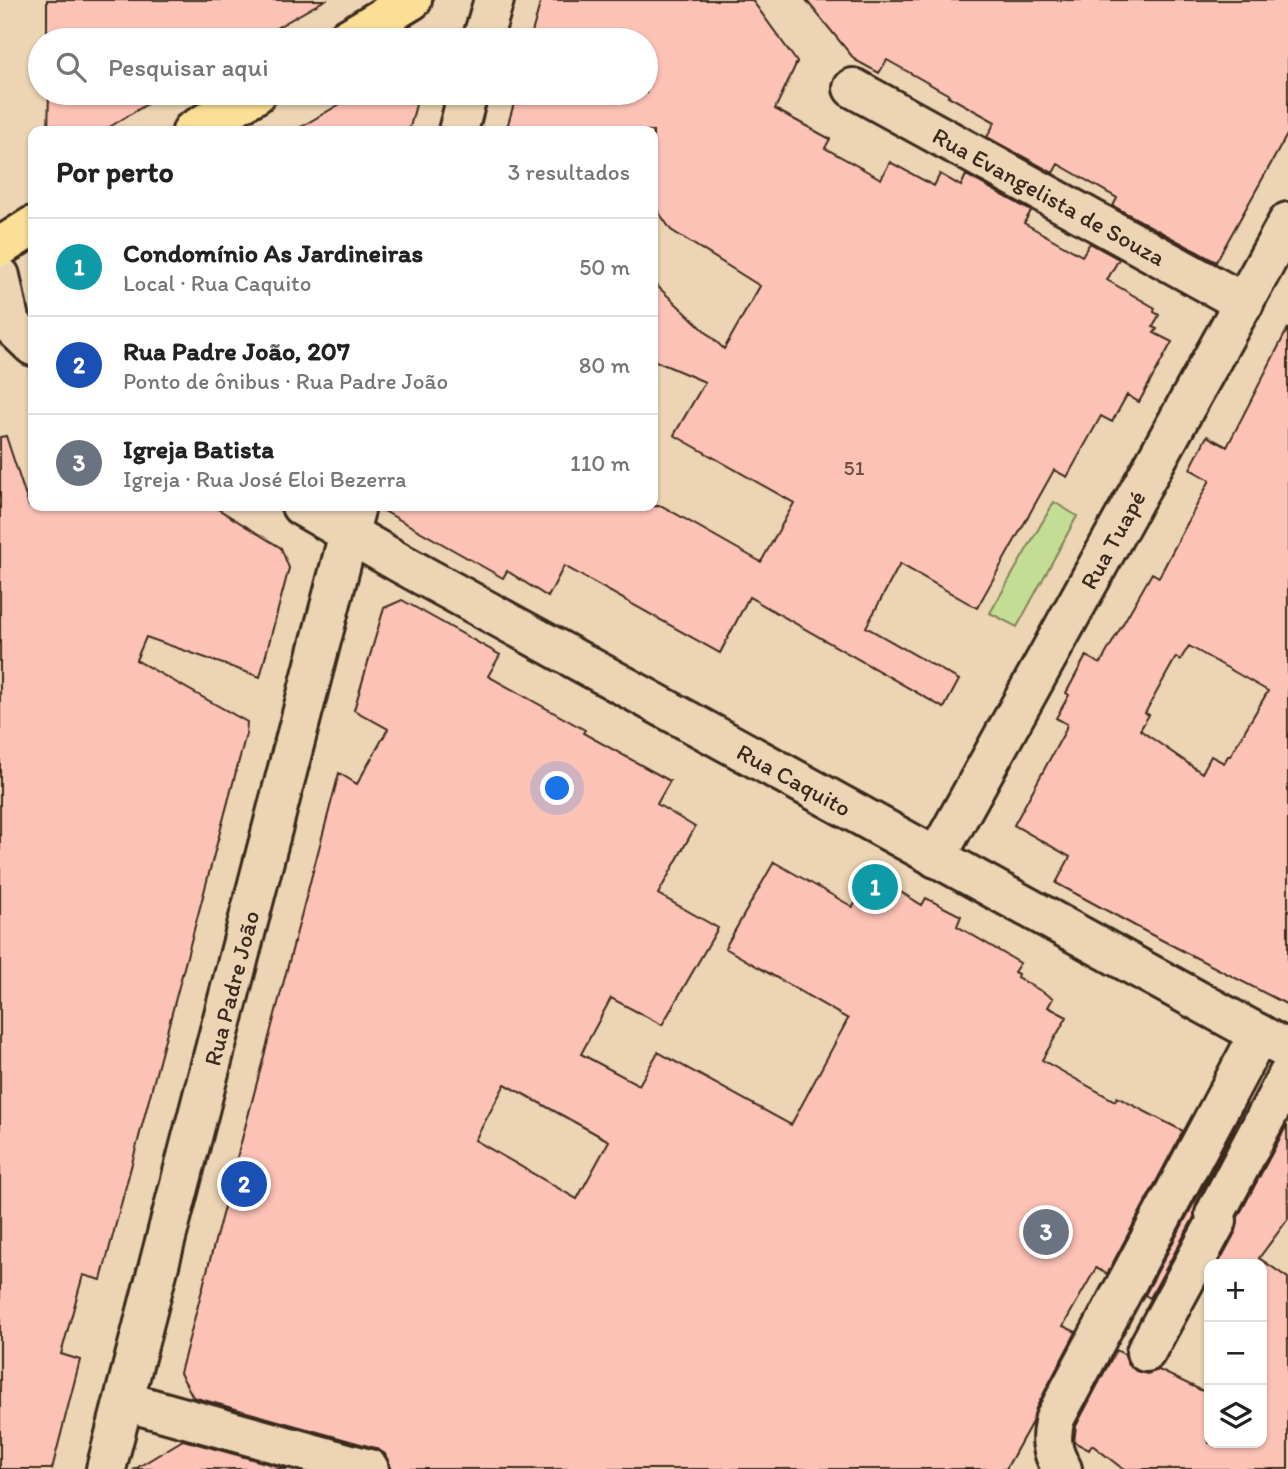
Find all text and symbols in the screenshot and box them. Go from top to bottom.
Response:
search box [28,28,658,105]
icon: search [52,48,90,86]
text: Pesquisar aqui [108,51,269,83]
street label: Rua Evangelista de Souza [928,120,1171,272]
text: Por perto [56,153,174,190]
text: 3 resultados [508,158,630,186]
text: Condomínio As Jardineiras [123,237,423,269]
text: 1 [74,253,84,281]
text: 50 m [579,253,630,281]
text: Local · Rua Caquito [123,269,311,297]
text: Rua Padre João, 207 [123,335,350,367]
text: 2 [73,351,85,379]
text: 80 m [579,351,630,379]
text: Ponto de ônibus · Rua Padre João [123,367,448,395]
text: Igreja Batista [123,433,274,465]
text: 3 [73,449,85,477]
text: 110 m [570,449,630,477]
house number: 51 [844,455,865,480]
text: Igreja · Rua José Eloi Bezerra [123,465,406,493]
street label: Rua Tuapé [1073,485,1151,594]
street label: Rua Caquito [732,736,856,822]
your location [540,771,574,805]
pin: 1 [852,861,898,913]
street label: Rua Padre João [197,907,265,1069]
pin: 2 [221,1158,267,1210]
pin: 3 [1023,1206,1069,1258]
map controls [1204,1259,1267,1448]
button: + [1204,1259,1267,1322]
button: − [1204,1322,1267,1385]
button: layers [1204,1385,1267,1448]

